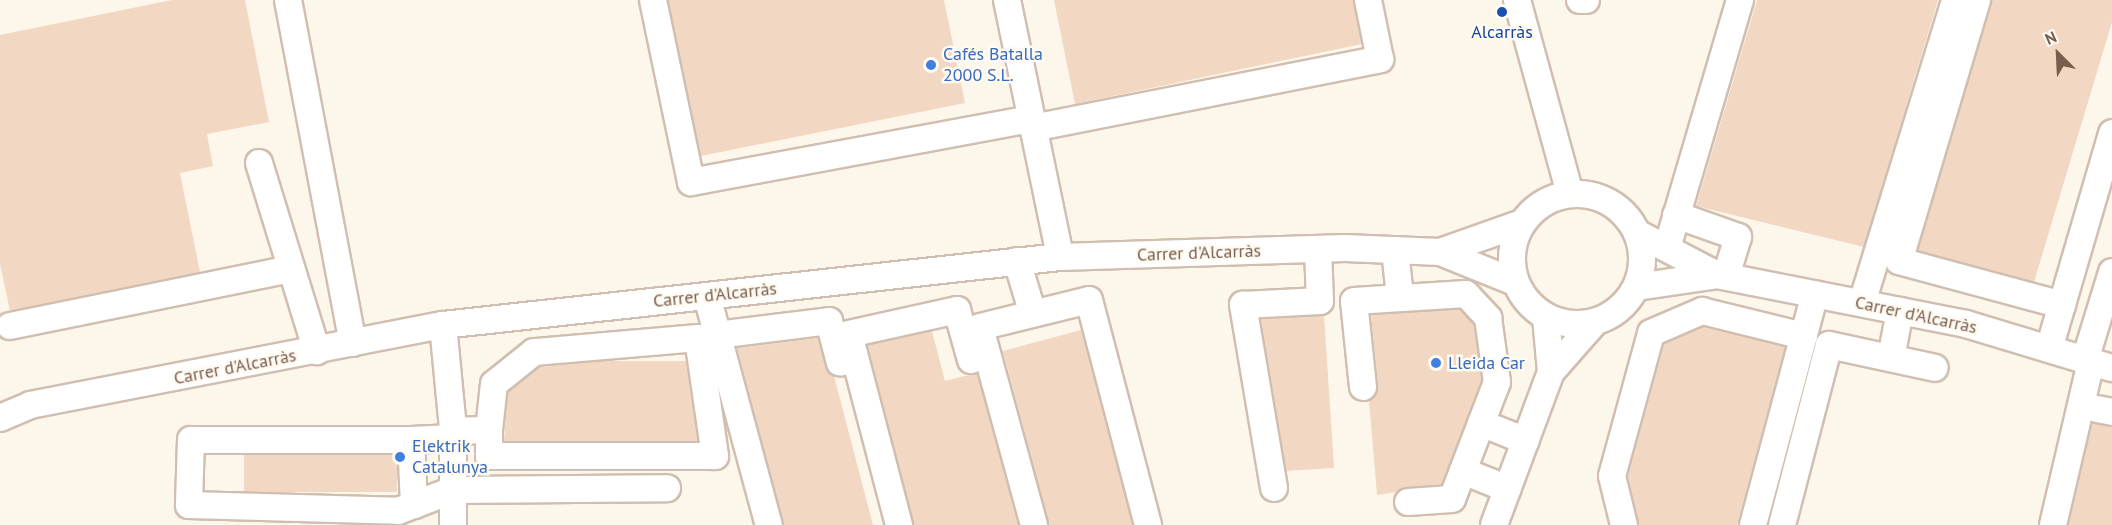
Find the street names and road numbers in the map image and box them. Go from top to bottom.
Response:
street label: Carrer d'Alcarràs [1137,240,1261,266]
street label: Carrer d'Alcarràs [652,278,778,312]
street label: Carrer d'Alcarràs [1853,292,1979,338]
street label: Carrer d'Alcarràs [172,345,298,389]

